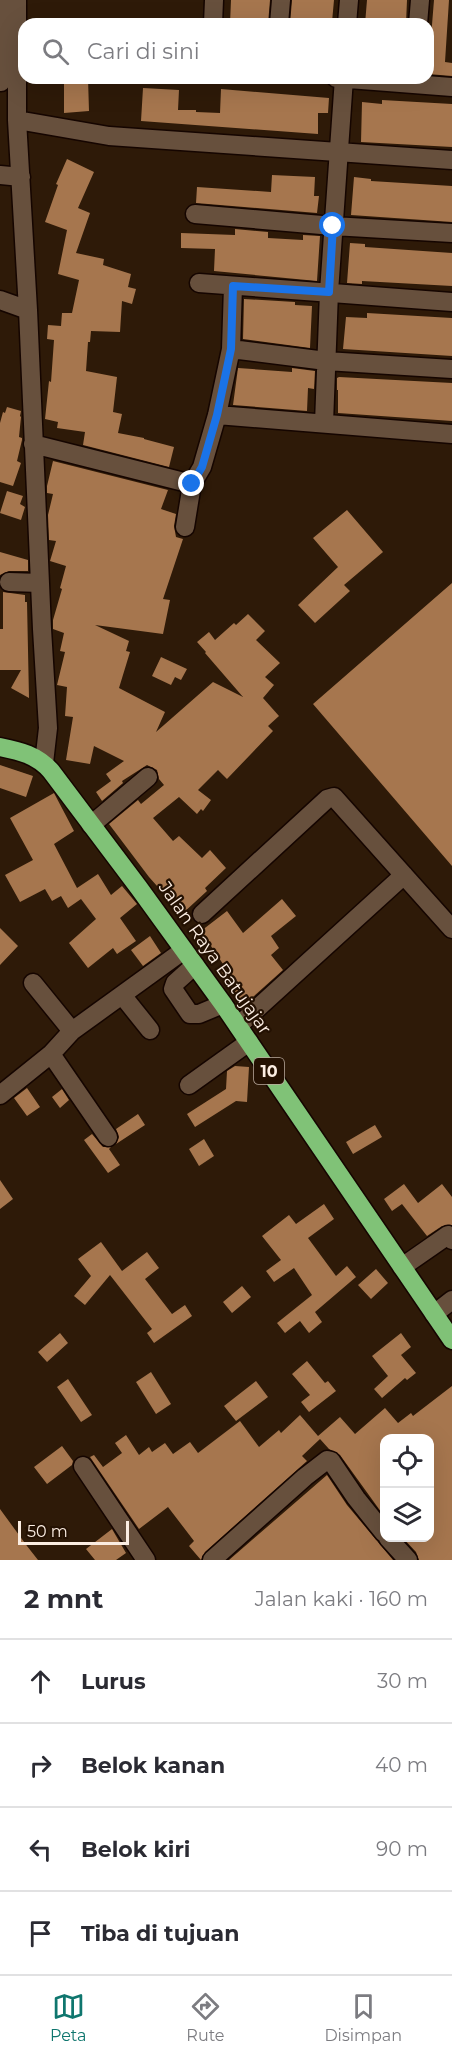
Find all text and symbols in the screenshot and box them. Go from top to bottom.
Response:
search box [18,18,434,84]
icon: search [39,35,72,68]
text: Cari di sini [87,38,200,65]
route start [319,212,345,238]
route end [178,470,204,496]
street label: Jalan Raya Batujajar [153,876,276,1039]
road number: 10 [254,1058,284,1084]
map controls [380,1434,434,1542]
button: locate [380,1434,434,1488]
button: layers [380,1488,434,1542]
scale bar [18,1518,129,1546]
text: 50 m [27,1522,68,1541]
text: 2 mnt [24,1583,103,1615]
text: Jalan kaki · 160 m [255,1587,428,1611]
icon: ahead [24,1665,57,1698]
text: Lurus [81,1668,146,1695]
text: 30 m [377,1669,428,1693]
icon: right [24,1749,57,1782]
text: Belok kanan [81,1752,225,1779]
text: 40 m [375,1753,428,1777]
icon: left [24,1833,57,1866]
text: Belok kiri [81,1836,190,1863]
text: 90 m [376,1837,428,1861]
icon: arrive [24,1917,57,1950]
text: Tiba di tujuan [81,1920,239,1947]
tab: Peta [50,1990,86,2045]
tab: Rute [186,1990,225,2045]
tab: Disimpan [324,1990,402,2045]

